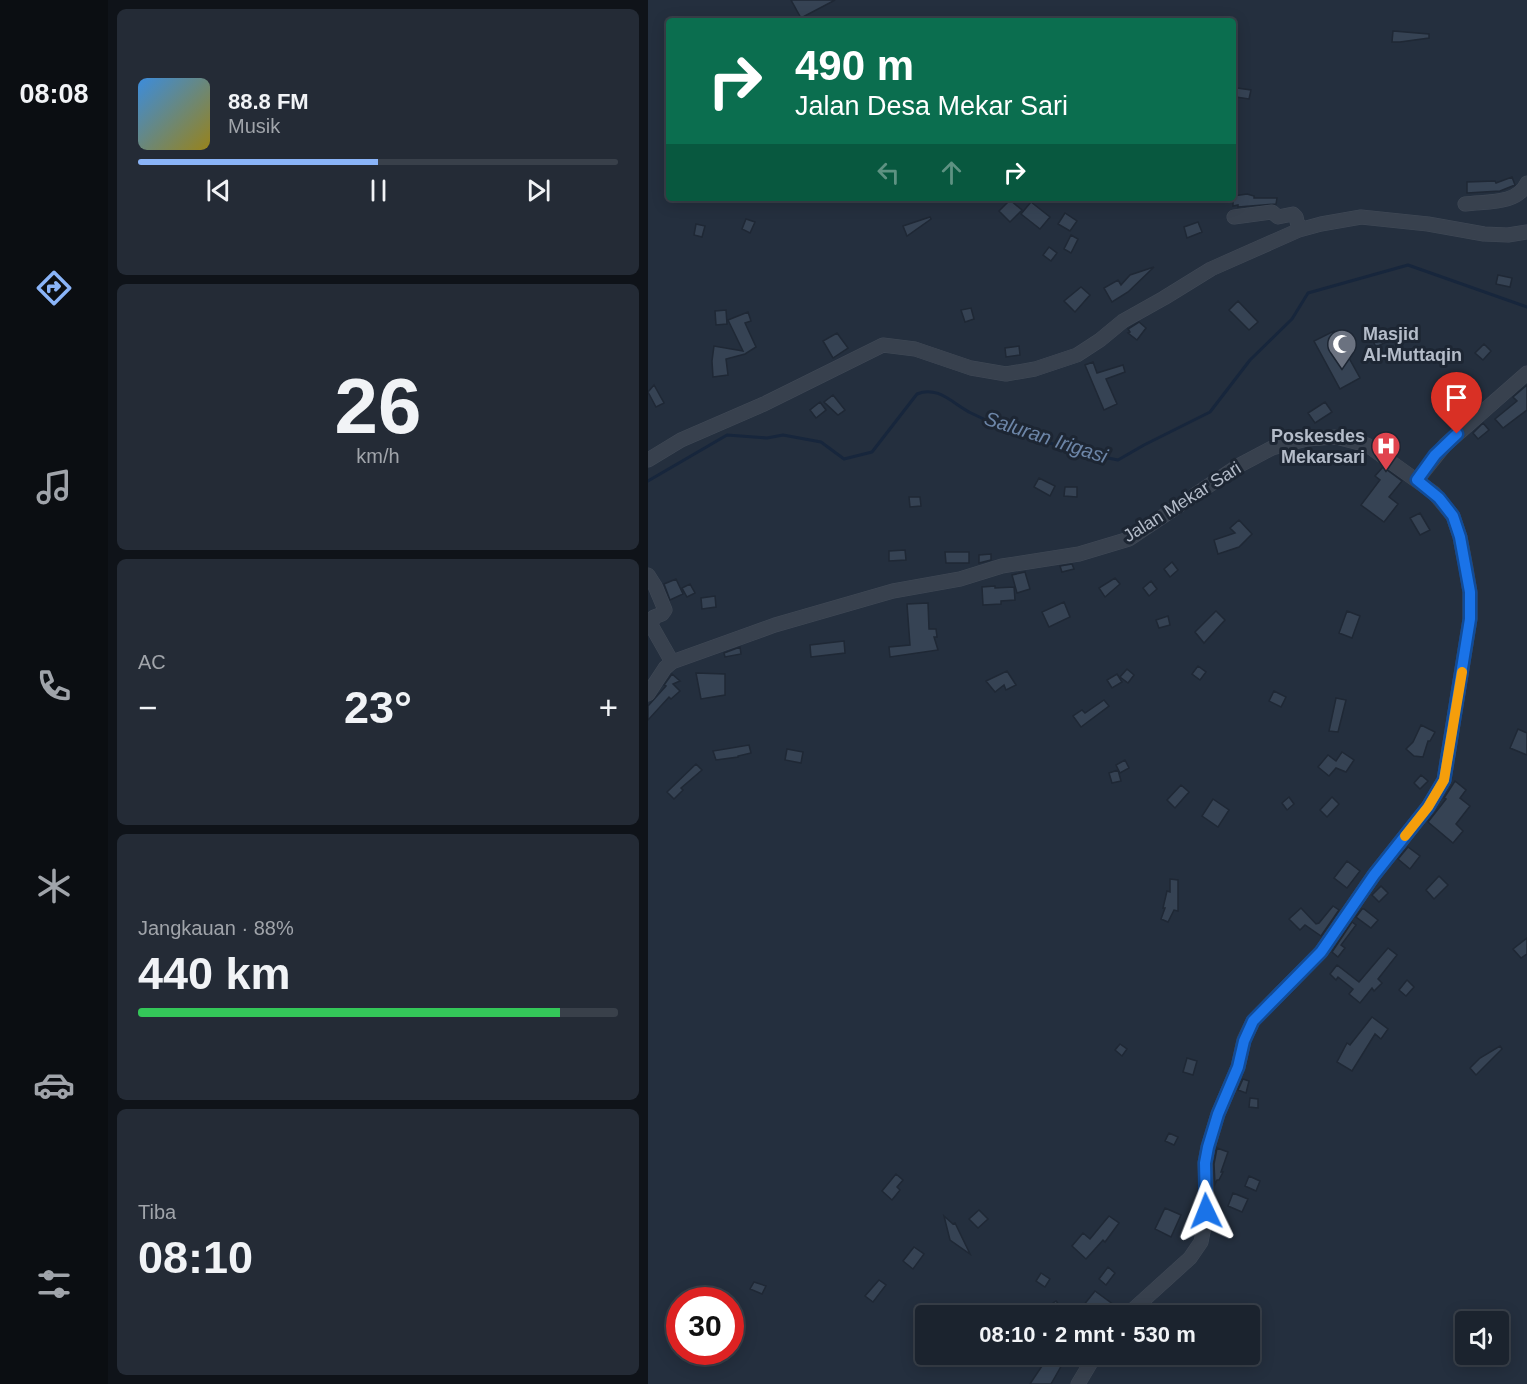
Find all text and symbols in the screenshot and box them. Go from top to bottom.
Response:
icon: right [696,42,774,120]
text: 490 m [795,42,914,89]
text: 08:08 [19,79,89,109]
text: 88.8 FM [228,89,309,114]
text: Jalan Desa Mekar Sari [795,91,1068,121]
text: Musik [228,115,280,137]
icon: left [872,156,905,189]
icon: ahead [935,156,968,189]
icon: right [998,156,1031,189]
icon: previous [202,174,235,207]
icon: pause [362,174,395,207]
icon: next [522,174,555,207]
icon: directions [33,267,75,309]
place label: Masjid Al-Muttaqin [1363,324,1462,365]
mosque icon: Masjid Al-Muttaqin [1326,328,1358,370]
text: 26 [335,362,421,450]
pin [1431,372,1482,434]
icon: arrive [1440,381,1473,414]
water label: Saluran Irigasi [982,407,1111,467]
place label: Poskesdes Mekarsari [1271,426,1365,467]
hospital icon: Poskesdes Mekarsari [1370,430,1402,472]
text: km/h [356,445,400,467]
street label: Jalan Mekar Sari [1119,458,1245,546]
icon: music [33,466,75,508]
text: AC [138,651,166,673]
icon: phone [33,665,75,707]
text: 23° [344,682,412,733]
text: − [138,689,157,726]
text: + [599,689,618,726]
icon: climate [33,865,75,907]
text: Jangkauan · 88% [138,917,294,939]
text: 440 km [138,948,291,999]
icon: car [33,1064,75,1106]
position arrow [1174,1179,1238,1243]
text: Tiba [138,1201,176,1223]
text: 08:10 [138,1232,253,1283]
icon: filters [33,1263,75,1305]
speed limit sign: 30 [666,1287,744,1365]
map controls [1455,1311,1509,1365]
button: sound [1455,1311,1509,1365]
text: 08:10 · 2 mnt · 530 m [979,1322,1196,1347]

